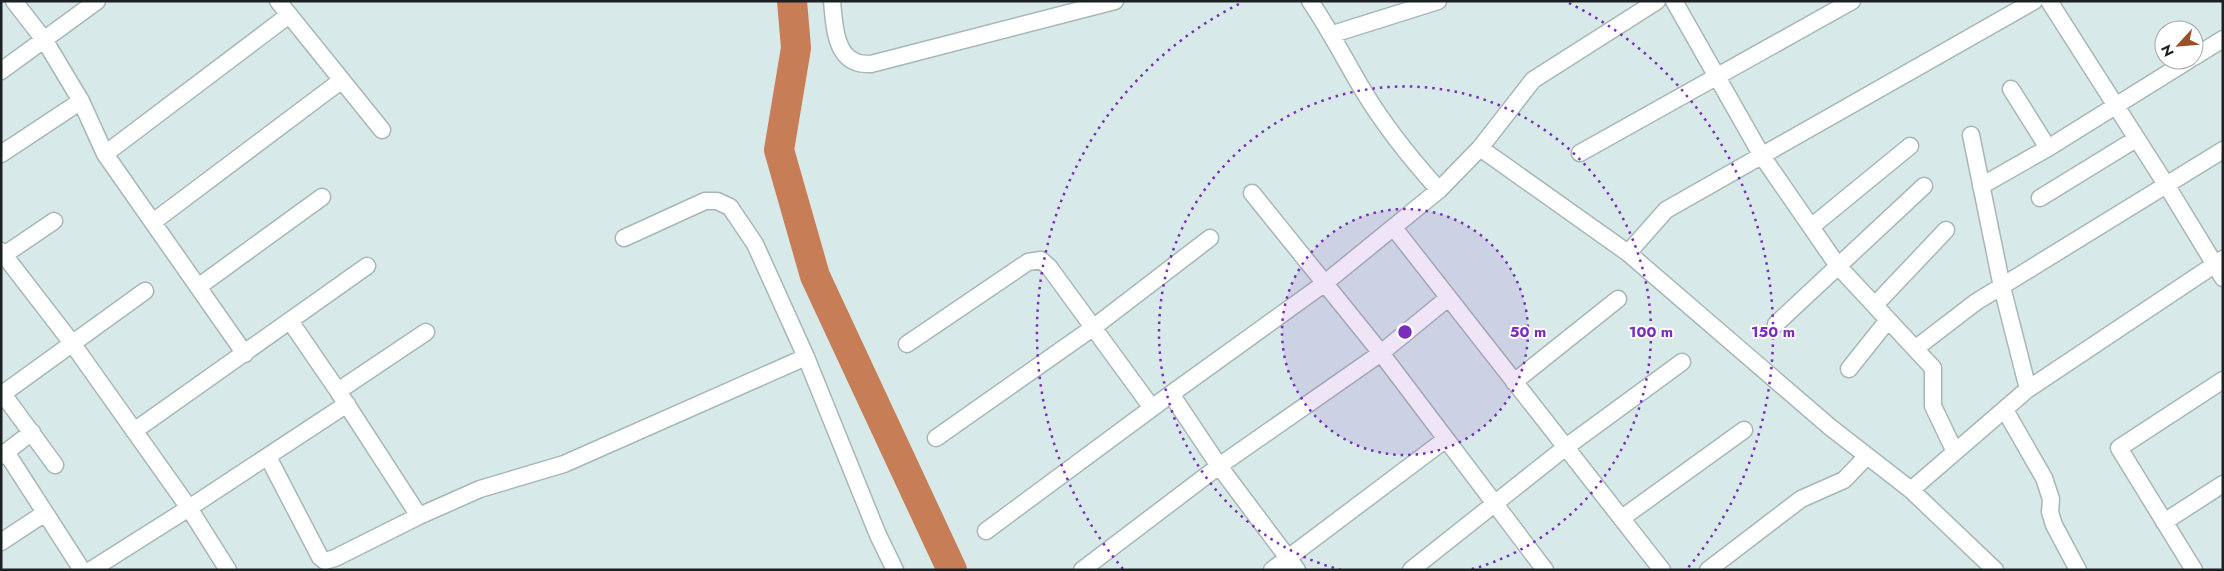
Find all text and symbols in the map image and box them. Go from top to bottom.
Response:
north arrow [2154,20,2204,70]
text: N [2156,41,2179,60]
text: 50 m [1510,321,1546,343]
text: 100 m [1629,321,1673,343]
text: 150 m [1751,321,1795,343]
centre of rings [1396,323,1414,341]

